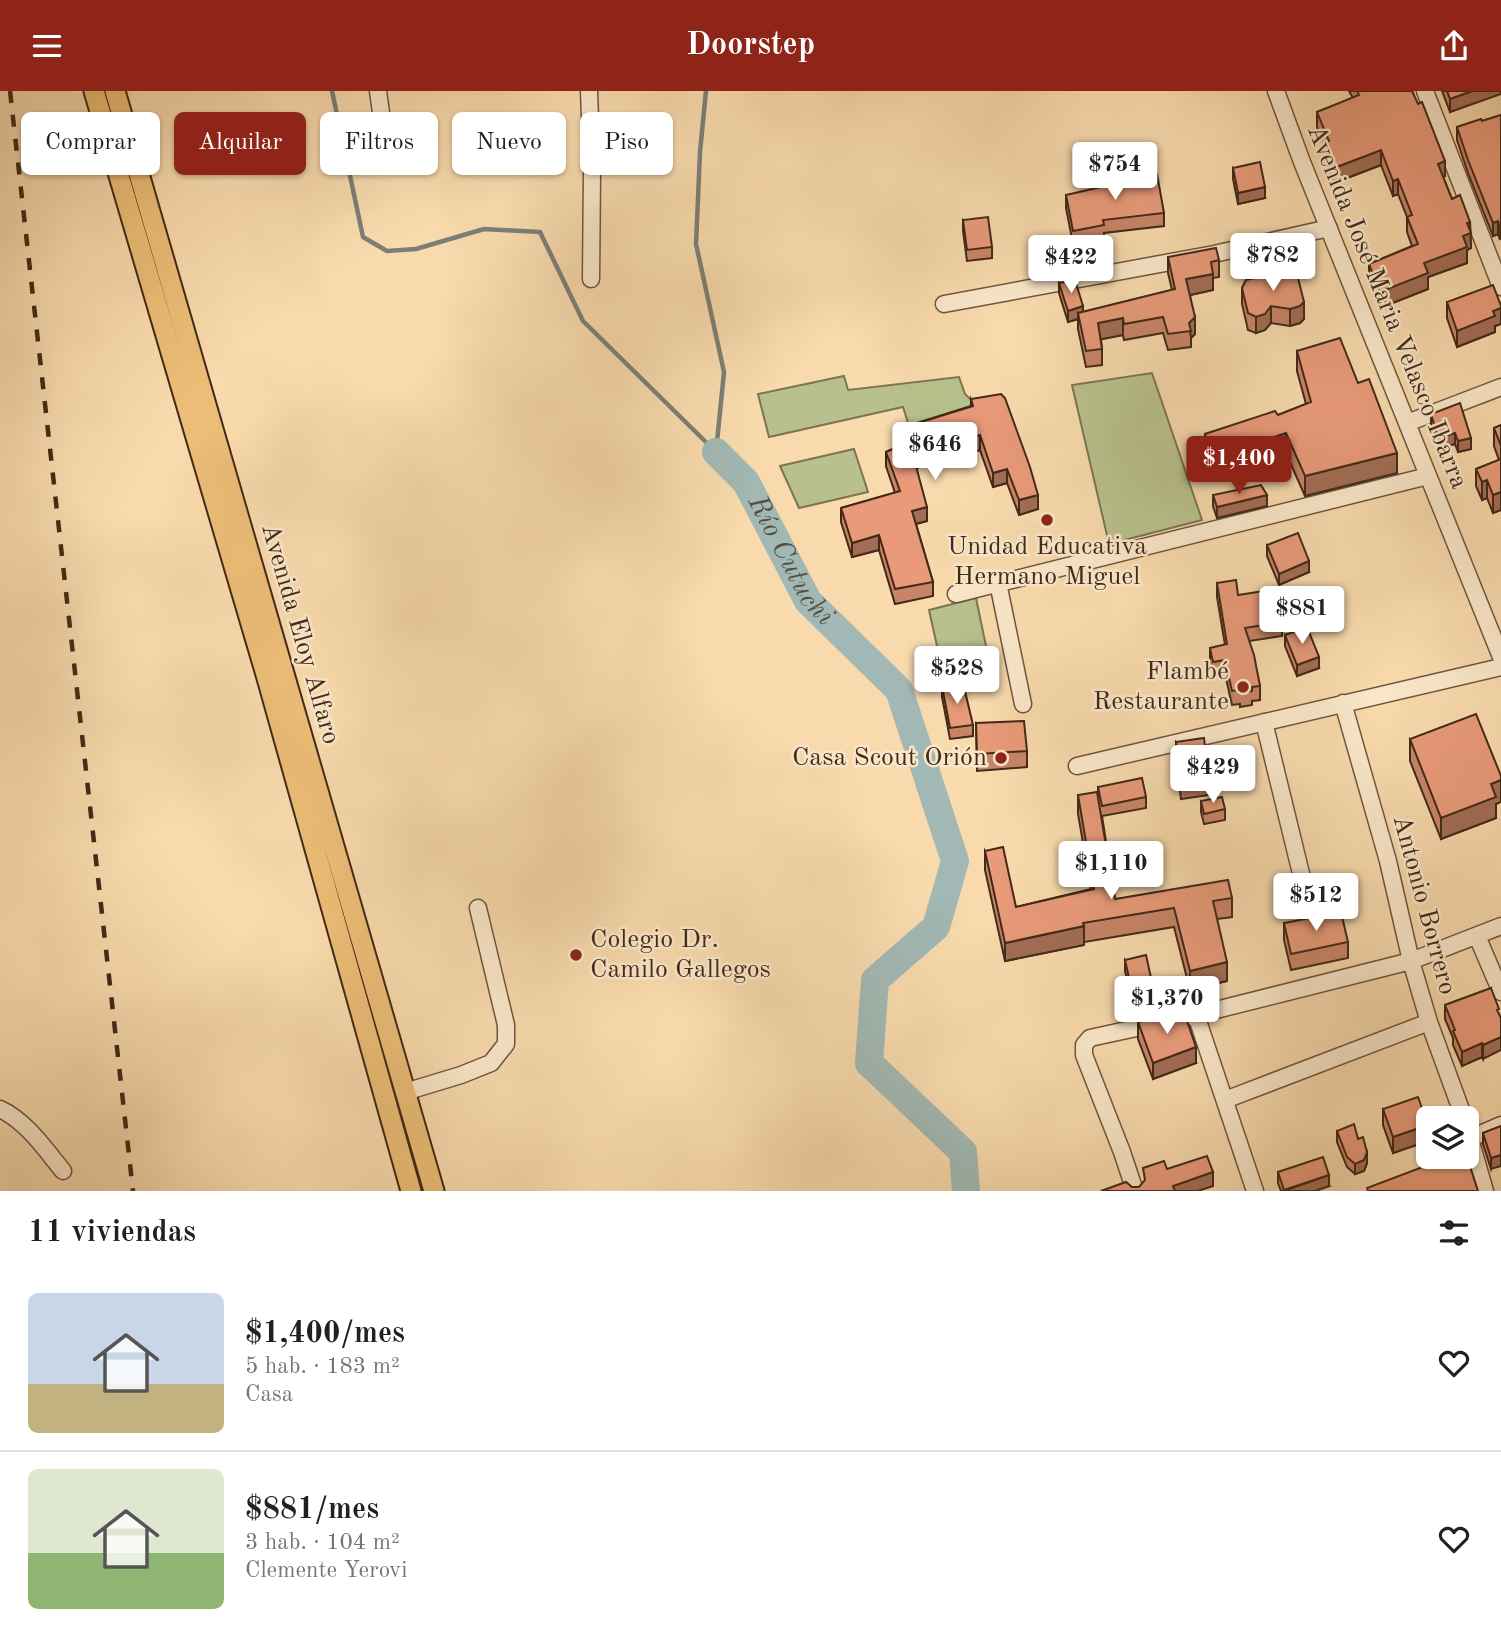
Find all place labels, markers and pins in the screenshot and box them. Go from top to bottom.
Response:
pin: $754 [1074,143,1156,202]
pin: $782 [1232,233,1314,293]
pin: $422 [1030,235,1112,295]
pin: $646 [894,423,976,482]
pin: $1,400 [1182,437,1296,496]
marker: Unidad Educativa Hermano Miguel [1039,512,1055,528]
place label: Unidad Educativa Hermano Miguel [947,534,1147,590]
pin: $881 [1261,587,1343,646]
pin: $528 [916,647,998,706]
place label: Flambé Restaurante [1093,659,1229,715]
marker: Flambé Restaurante [1235,679,1251,695]
place label: Casa Scout Orión [792,745,987,771]
pin: $429 [1172,745,1254,805]
marker: Casa Scout Orión [993,750,1009,766]
pin: $1,110 [1054,841,1168,901]
pin: $512 [1275,873,1357,933]
place label: Colegio Dr. Camilo Gallegos [590,927,771,983]
marker: Colegio Dr. Camilo Gallegos [568,947,584,963]
pin: $1,370 [1110,977,1224,1036]

